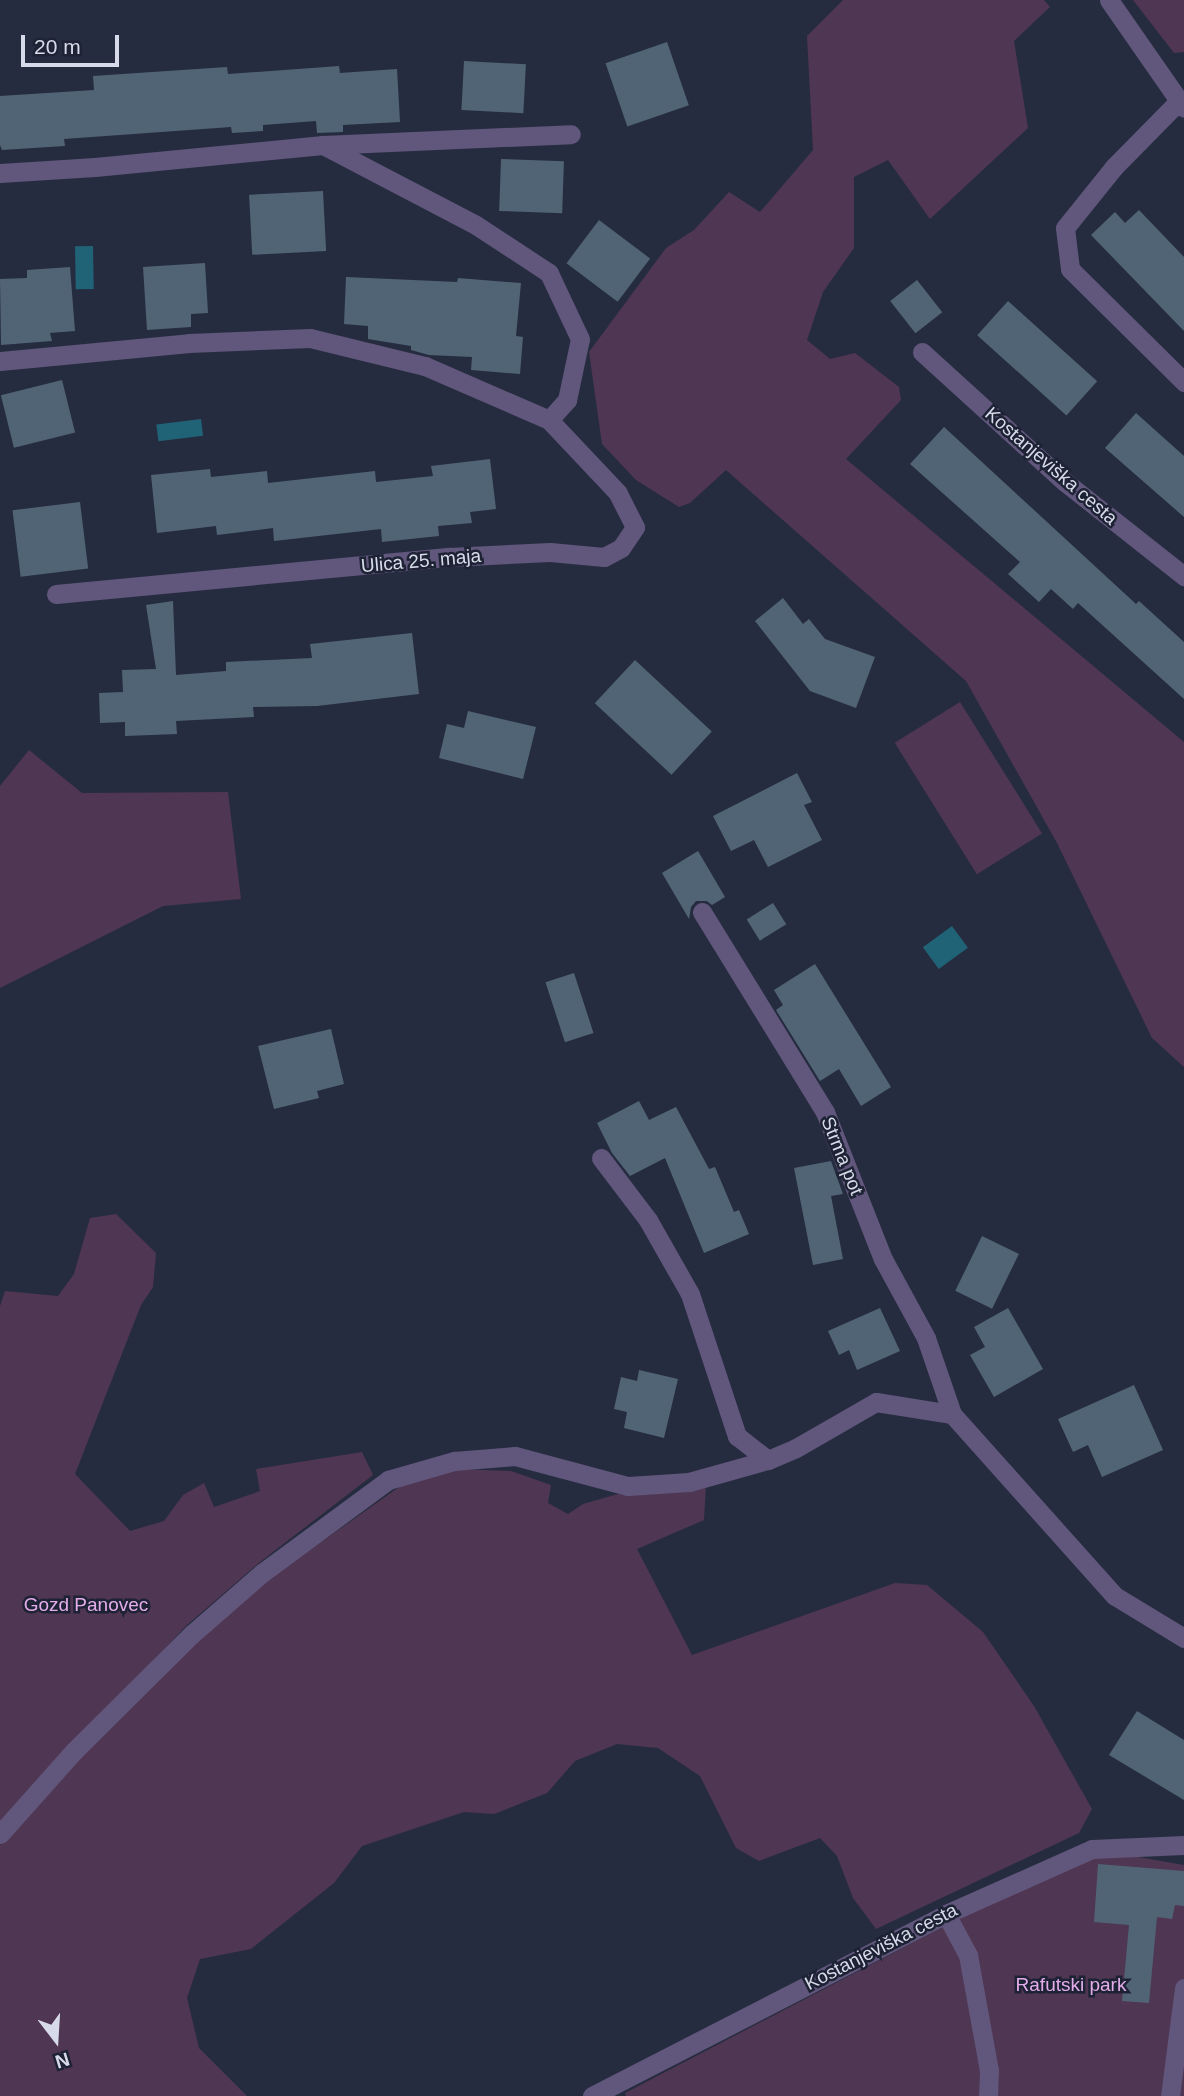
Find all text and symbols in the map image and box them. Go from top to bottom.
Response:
scale bar [24,21,122,65]
text: 20 m [34,35,81,58]
street label: Kostanjeviška cesta [980,402,1122,530]
street label: Ulica 25. maja [360,544,482,578]
street label: Strma pot [816,1114,868,1198]
park label: Gozd Panovec [24,1594,148,1616]
street label: Kostanjeviška cesta [801,1899,961,1995]
park label: Rafutski park [1016,1974,1126,1996]
north arrow [21,2005,91,2075]
text: N [53,2049,72,2073]

